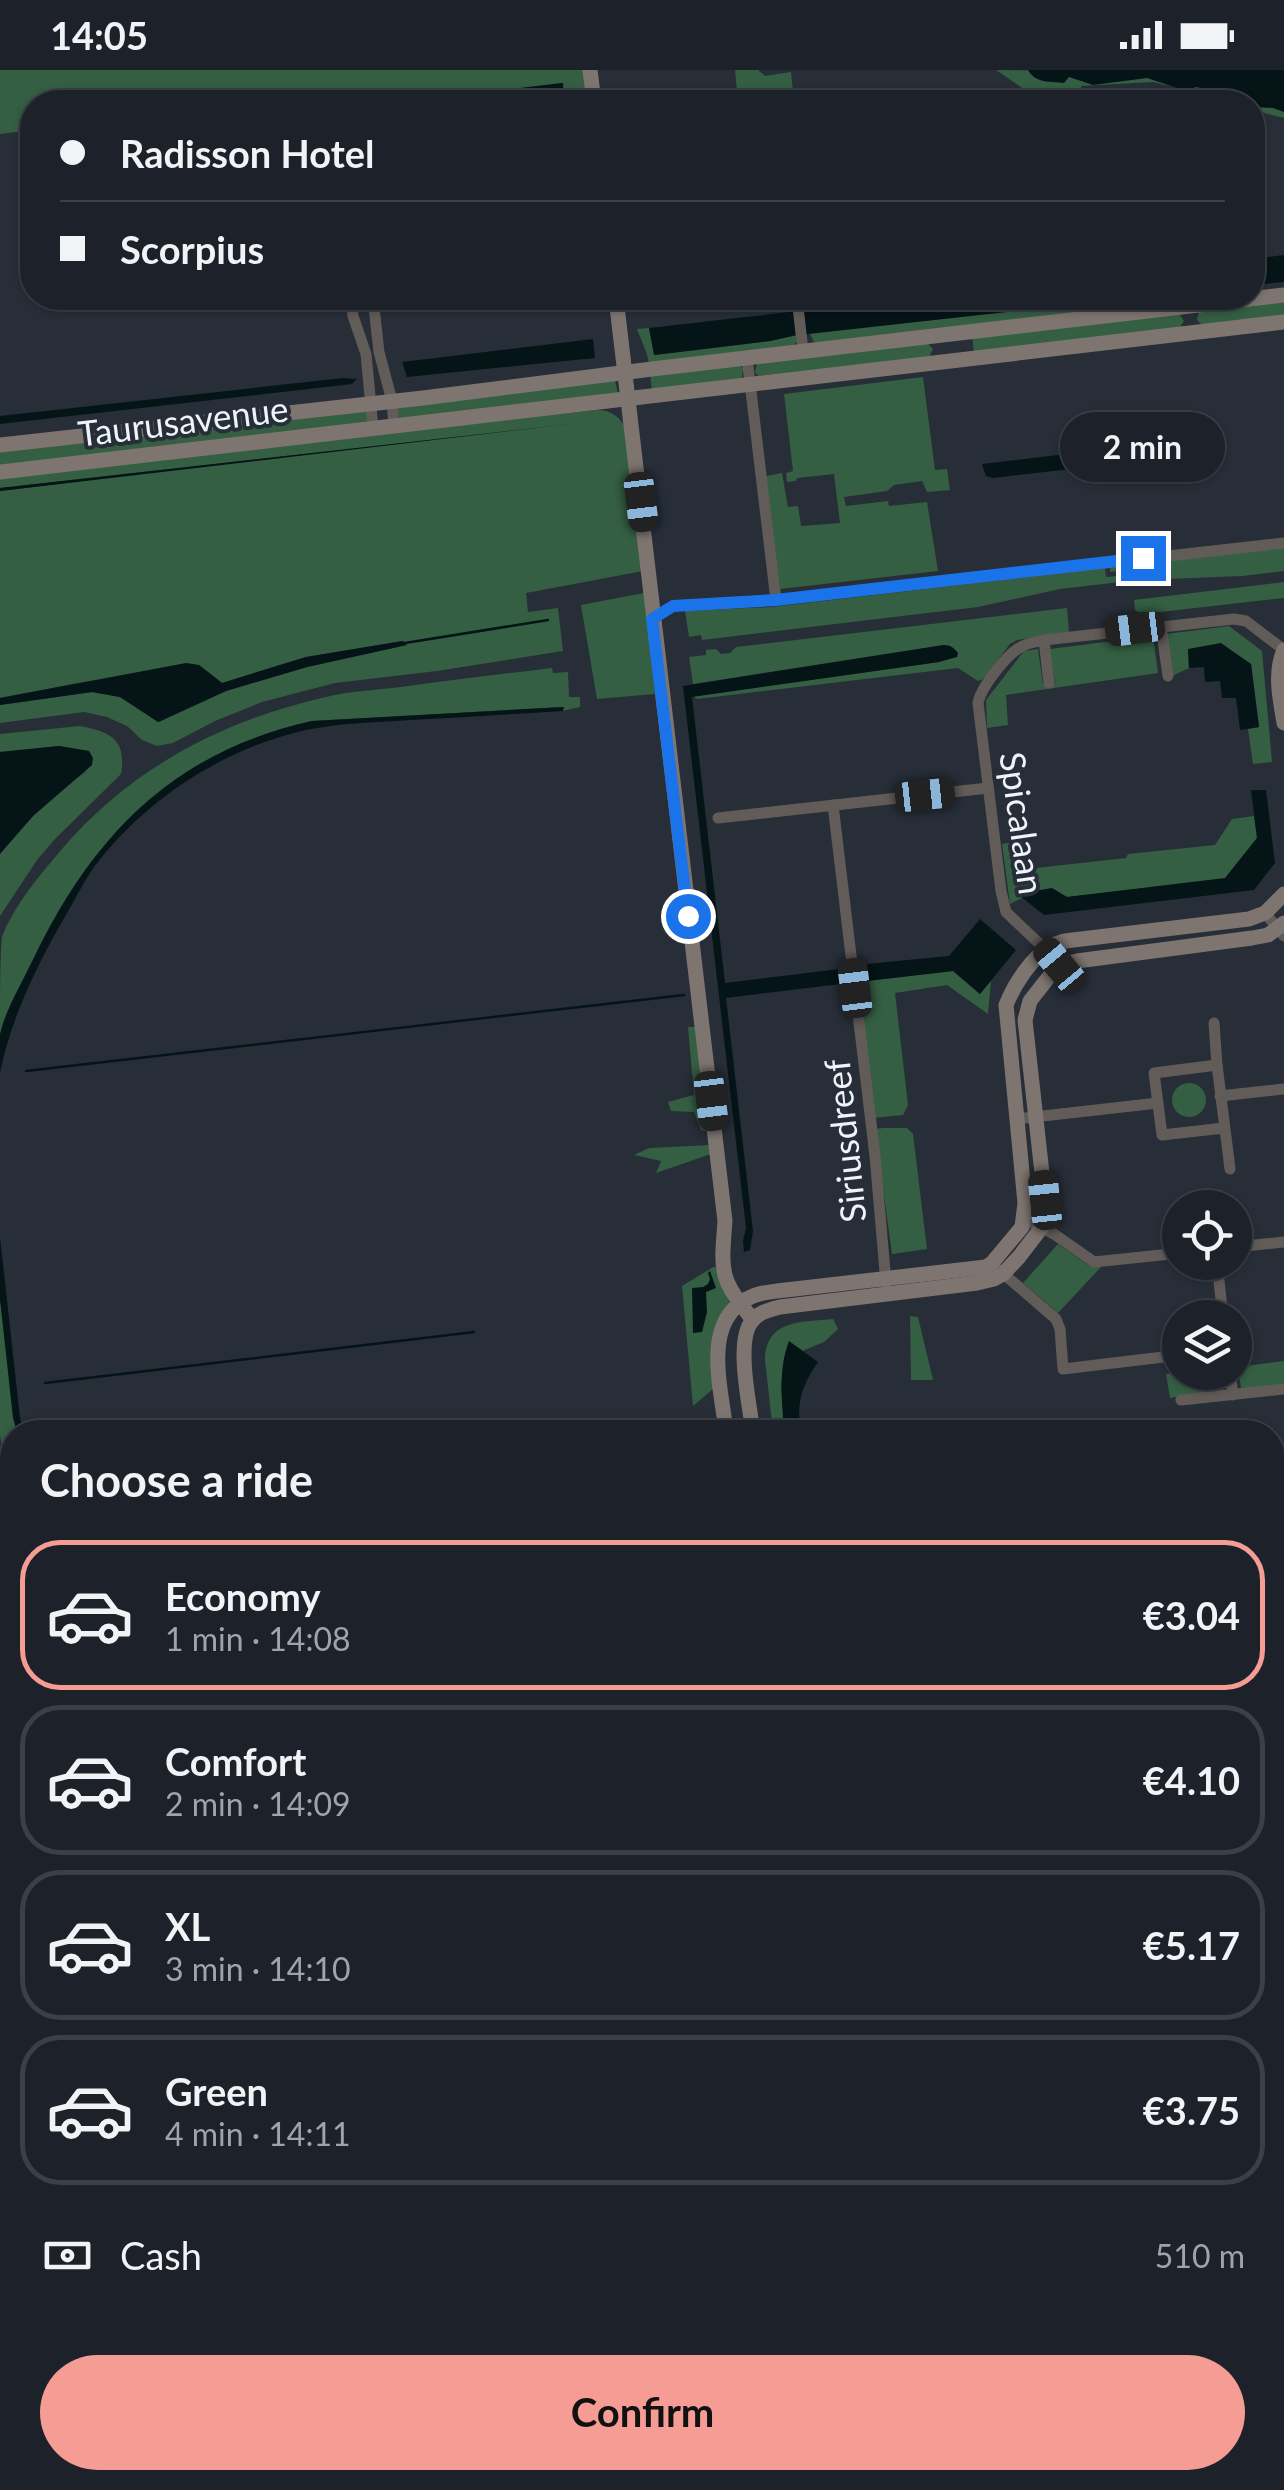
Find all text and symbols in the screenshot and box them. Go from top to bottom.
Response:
text: 14:05 [50,12,148,58]
text: Radisson Hotel [120,130,374,176]
text: Scorpius [120,226,264,272]
street label: Taurusavenue [75,386,291,454]
callout: 2 min [1060,413,1226,483]
text: 2 min [1103,427,1182,466]
car [622,470,660,534]
route end [1121,536,1166,581]
car [1103,610,1167,648]
street label: Spicalaan [992,749,1054,897]
car [894,777,956,813]
route start [666,894,711,939]
car [1028,932,1090,998]
car [836,956,874,1020]
street label: Siriusdreef [815,1057,873,1225]
car [692,1069,730,1133]
car [1027,1169,1063,1231]
map controls [1162,1190,1252,1390]
button: locate [1162,1190,1252,1280]
button: layers [1162,1300,1252,1390]
text: Choose a ride [40,1453,313,1507]
icon: car [45,1570,135,1660]
text: Economy [165,1573,320,1619]
text: €3.04 [1143,1592,1240,1638]
text: 1 min · 14:08 [165,1619,351,1658]
icon: car [45,1735,135,1825]
text: Comfort [165,1738,306,1784]
text: €4.10 [1143,1757,1240,1803]
text: 2 min · 14:09 [165,1784,351,1823]
icon: car [45,1900,135,1990]
text: XL [165,1903,210,1949]
text: €5.17 [1143,1922,1240,1968]
text: 3 min · 14:10 [165,1949,351,1988]
icon: car [45,2065,135,2155]
text: Green [165,2068,268,2114]
text: €3.75 [1143,2087,1240,2133]
text: 4 min · 14:11 [165,2114,351,2153]
icon: cash [40,2228,95,2283]
text: Cash [120,2232,202,2278]
text: 510 m [1155,2236,1245,2275]
button: Confirm [40,2355,1245,2470]

